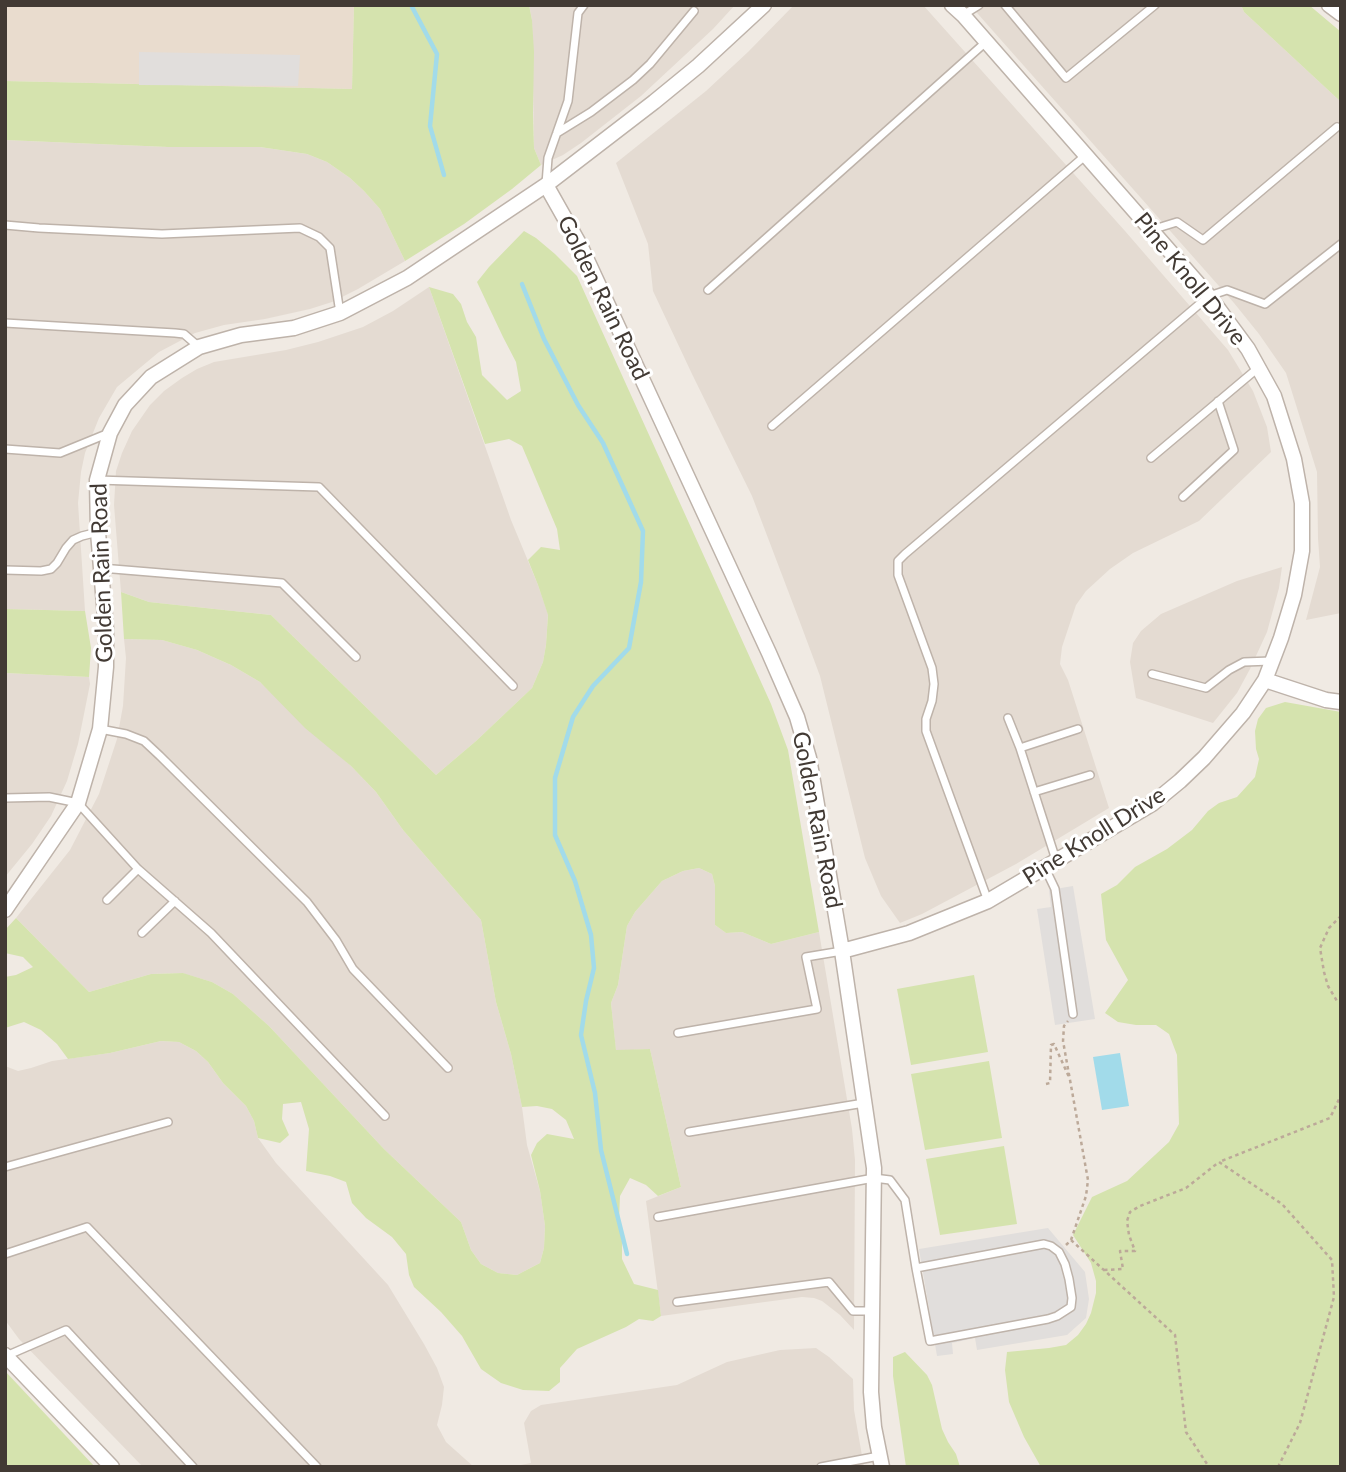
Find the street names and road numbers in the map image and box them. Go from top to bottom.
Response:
street label: Pine Knoll Drive [1128,207,1252,351]
street label: Golden Rain Road [551,211,655,385]
street label: Golden Rain Road [85,483,119,663]
street label: Golden Rain Road [786,729,848,911]
street label: Pine Knoll Drive [1018,781,1170,891]

